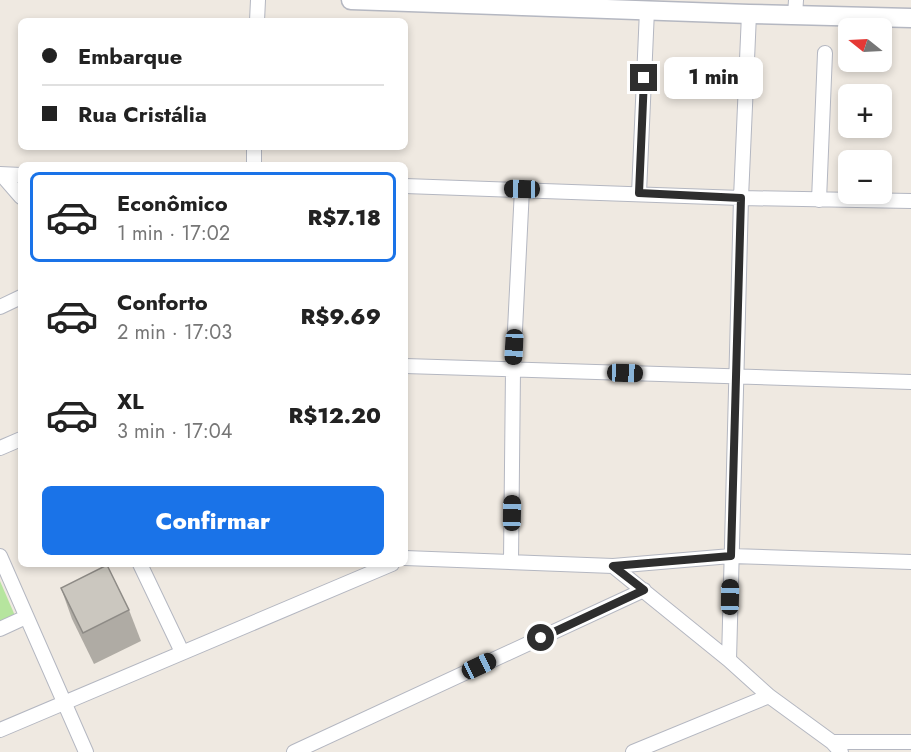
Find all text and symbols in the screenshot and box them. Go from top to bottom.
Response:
north arrow [838,18,892,72]
map controls [838,18,892,204]
text: Embarque [78,40,182,72]
callout: 1 min [665,57,764,99]
text: 1 min [688,63,739,92]
route end [630,64,657,91]
button: + [838,84,892,138]
text: Rua Cristália [78,98,207,130]
button: − [838,150,892,204]
car [504,180,540,198]
text: Econômico [117,187,228,219]
icon: car [45,190,99,244]
text: R$7.18 [308,201,381,233]
text: 1 min · 17:02 [117,219,230,248]
text: Conforto [117,286,208,318]
icon: car [45,289,99,343]
text: R$9.69 [301,300,381,332]
text: 2 min · 17:03 [117,318,232,347]
car [504,329,524,365]
car [607,363,643,383]
text: XL [117,385,144,417]
icon: car [45,388,99,442]
text: R$12.20 [288,399,381,431]
text: 3 min · 17:04 [117,417,232,446]
button: Confirmar [42,486,384,555]
car [503,495,521,531]
car [721,579,739,615]
route start [527,624,554,651]
car [459,650,499,682]

